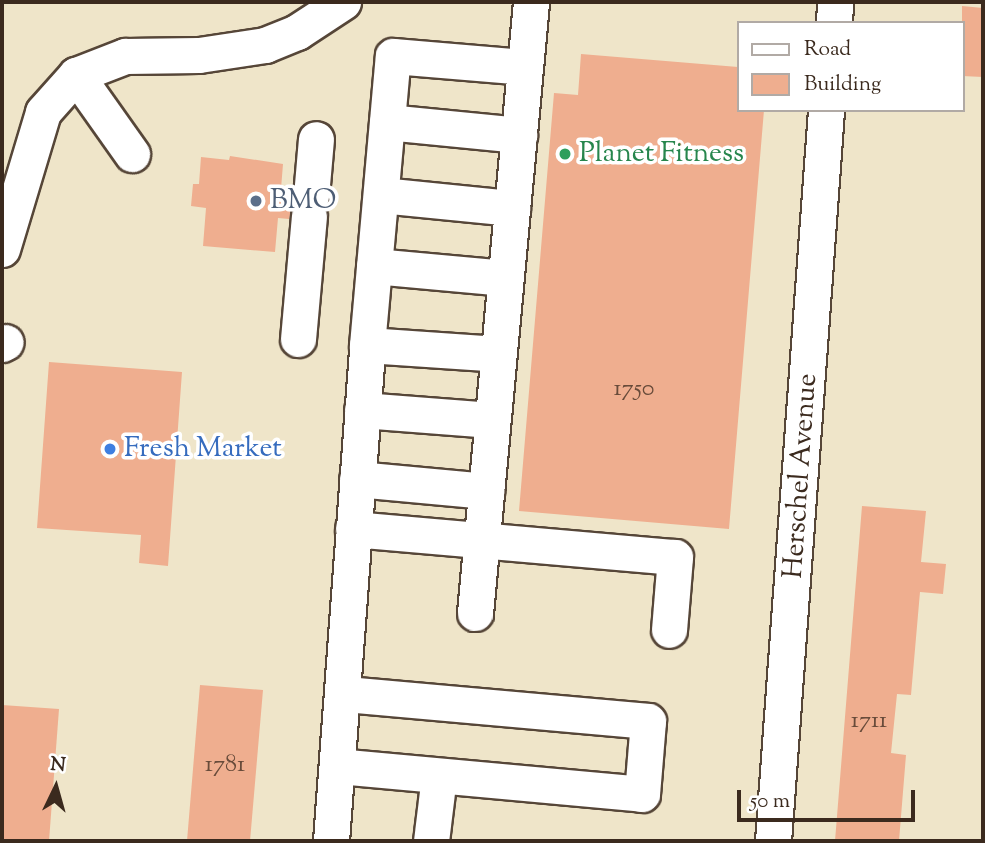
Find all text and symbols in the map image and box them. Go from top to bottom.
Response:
legend [736,21,964,112]
text: Road [804,35,851,65]
text: Building [804,70,881,100]
place label: Planet Fitness [579,137,744,171]
marker: Planet Fitness [557,146,573,162]
place label: BMO [270,184,336,218]
marker: BMO [248,193,264,209]
street label: Herschel Avenue [777,372,825,580]
house number: 1750 [613,376,655,404]
place label: Fresh Market [124,432,282,466]
marker: Fresh Market [102,441,118,457]
house number: 1711 [851,708,887,736]
text: N [49,751,67,780]
north arrow [21,752,91,822]
house number: 1781 [205,752,245,780]
scale bar [740,776,918,820]
text: 50 m [750,787,790,817]

